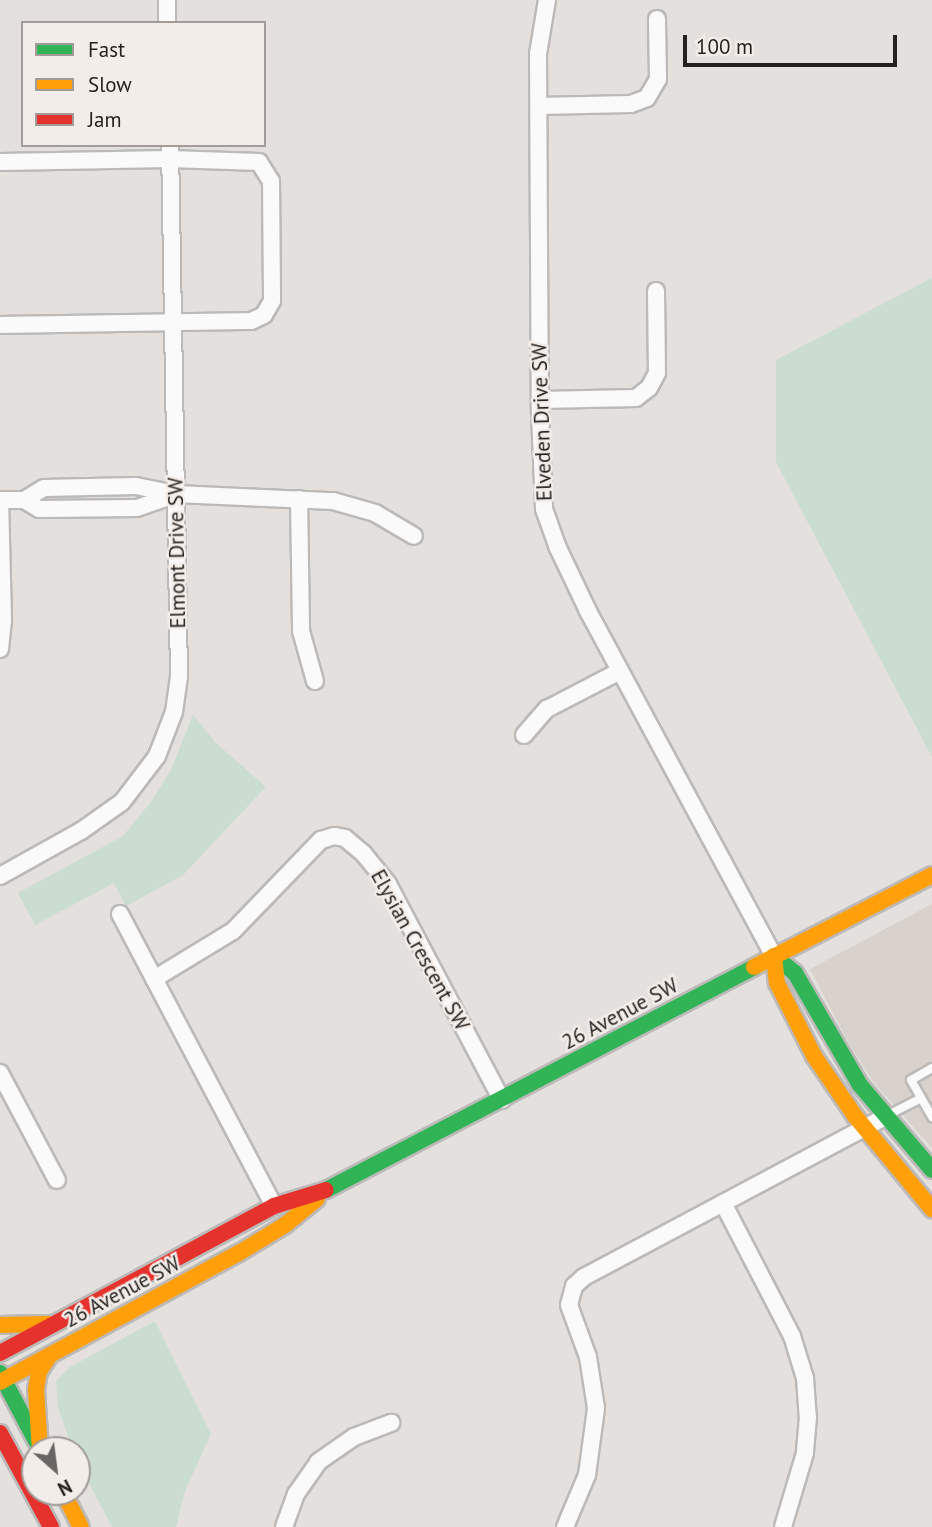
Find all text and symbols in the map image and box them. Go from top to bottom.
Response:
legend [21,21,266,147]
scale bar [687,21,900,65]
text: 100 m [696,33,753,60]
text: Fast [88,36,125,63]
text: Slow [88,71,132,98]
text: Jam [88,106,122,133]
street label: Elveden Drive SW [527,343,557,501]
street label: Elmont Drive SW [163,477,191,629]
street label: Elysian Crescent SW [365,865,475,1035]
street label: 26 Avenue SW [557,973,683,1055]
street label: 26 Avenue SW [59,1251,185,1333]
north arrow [21,1436,91,1506]
text: N [54,1474,76,1501]

